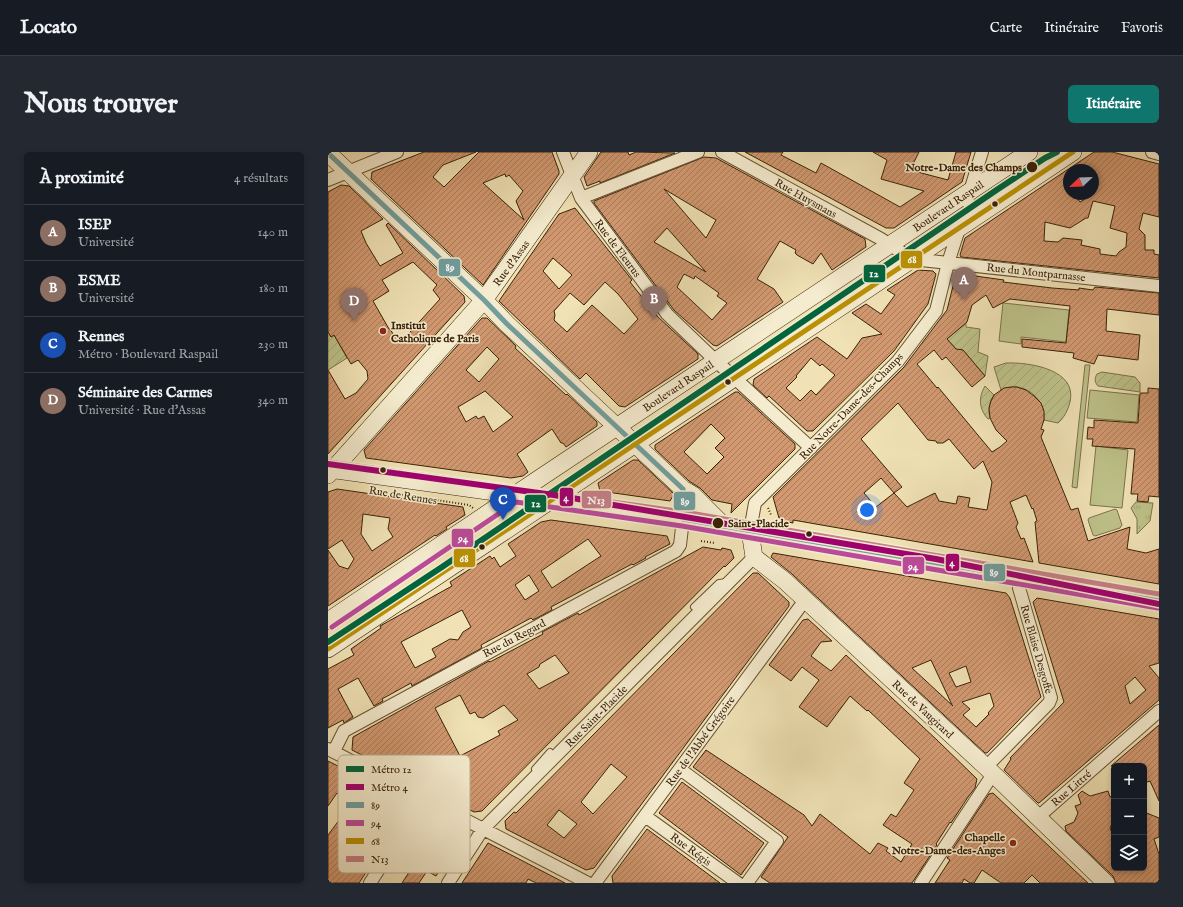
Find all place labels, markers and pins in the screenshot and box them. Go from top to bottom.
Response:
marker: Notre-Dame des Champs [1025,160,1039,174]
place label: Notre-Dame des Champs [904,161,1022,175]
unlabelled marker [990,199,1000,209]
pin: A [951,267,977,300]
pin: B [641,286,667,319]
pin: D [341,288,367,321]
place label: Institut Catholique de Paris [391,319,479,346]
marker: Institut Catholique de Paris [378,326,388,336]
unlabelled marker [723,377,733,387]
unlabelled marker [378,465,388,475]
pin: C [490,487,516,520]
marker: Saint-Placide [711,516,725,530]
place label: Saint-Placide [728,517,789,531]
unlabelled marker [804,529,814,539]
unlabelled marker [477,542,487,552]
place label: Chapelle Notre-Dame-des-Anges [891,831,1005,858]
marker: Chapelle Notre-Dame-des-Anges [1008,838,1018,848]

